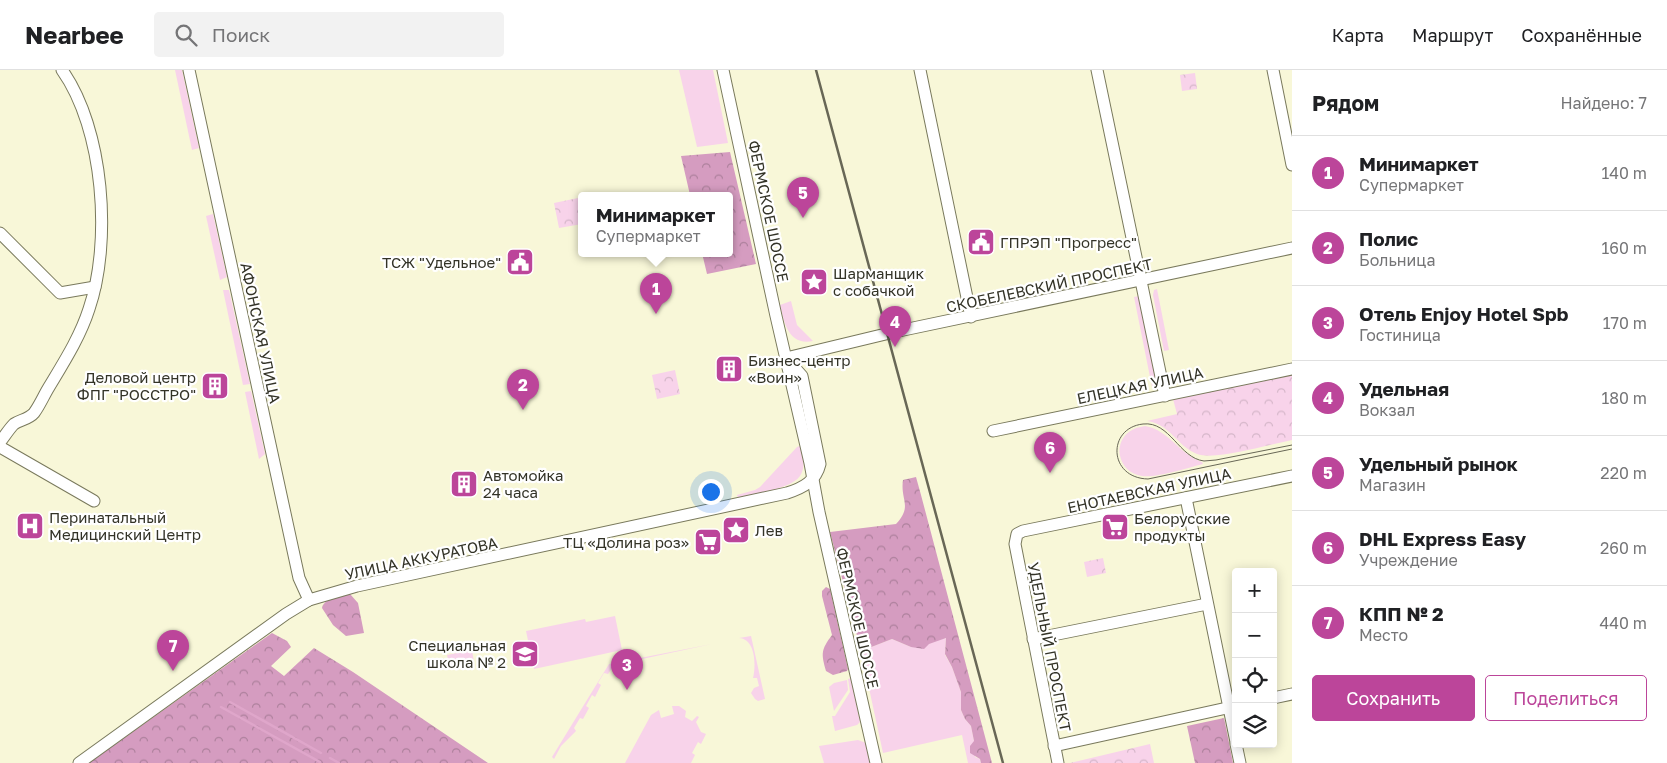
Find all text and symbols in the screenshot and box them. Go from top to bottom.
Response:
search box [154,12,504,57]
text: Nearbee [25,20,124,49]
icon: search [172,21,200,49]
text: Поиск [212,23,270,46]
text: Карта [1332,24,1384,46]
text: Маршрут [1412,24,1493,46]
text: Сохранённые [1521,24,1642,46]
text: Рядом [1312,90,1379,116]
text: Найдено: 7 [1560,93,1647,113]
street label: ФЕРМСКОЕ ШОССЕ [745,139,793,283]
text: Минимаркет [1359,152,1479,175]
text: 1 [1324,163,1332,183]
text: 140 m [1601,163,1647,183]
text: Супермаркет [1359,175,1464,195]
pin: 5 [787,177,819,218]
popup [578,192,733,257]
text: Минимаркет [596,203,715,226]
text: Супермаркет [596,226,701,246]
public building icon: ГПРЭП "Прогресс" [966,227,996,257]
text: Полис [1359,227,1418,250]
place label: ГПРЭП "Прогресс" [1000,233,1137,251]
text: 2 [1323,238,1333,258]
text: 160 m [1601,238,1647,258]
public building icon: ТСЖ "Удельное" [505,247,535,277]
text: Больница [1359,250,1435,270]
place label: ТСЖ "Удельное" [382,253,501,271]
street label: СКОБЕЛЕВСКИЙ ПРОСПЕКТ [944,254,1154,316]
street label: АФОНСКАЯ УЛИЦА [237,261,285,405]
place label: Шарманщик с собачкой [833,264,924,299]
place icon: Шарманщик с собачкой [799,267,829,297]
pin: 1 [640,273,672,314]
text: Отель Enjoy Hotel Spb [1359,302,1568,325]
pin: 4 [879,306,911,347]
text: 3 [1323,313,1333,333]
text: 170 m [1603,313,1647,333]
text: Гостиница [1359,325,1441,345]
place label: Бизнес-центр «Воин» [748,351,850,386]
building icon: Бизнес-центр «Воин» [714,354,744,384]
street label: ЕЛЕЦКАЯ УЛИЦА [1075,363,1205,407]
place label: Деловой центр ФПГ "РОССТРО" [77,368,196,403]
pin: 2 [507,369,539,410]
building icon: Деловой центр ФПГ "РОССТРО" [200,371,230,401]
text: Удельная [1359,377,1449,400]
text: 4 [1323,388,1333,408]
text: 180 m [1601,388,1647,408]
text: Вокзал [1359,400,1415,420]
pin: 6 [1034,432,1066,473]
text: Удельный рынок [1359,452,1518,475]
text: 5 [1323,463,1333,483]
text: 220 m [1600,463,1647,483]
street label: ЕНОТАЕВСКАЯ УЛИЦА [1066,464,1232,516]
place label: Автомойка 24 часа [483,466,563,501]
building icon: Автомойка 24 часа [449,469,479,499]
text: Магазин [1359,475,1426,495]
your location [698,479,724,505]
place label: Перинатальный Медицинский Центр [49,508,201,543]
place label: Белорусские продукты [1134,509,1230,544]
hospital icon: Перинатальный Медицинский Центр [15,511,45,541]
supermarket icon: Белорусские продукты [1100,512,1130,542]
place icon: Лев [721,515,751,545]
place label: Лев [755,521,783,539]
supermarket icon: ТЦ «Долина роз» [693,527,723,557]
text: DHL Express Easy [1359,527,1526,550]
street label: УЛИЦА АККУРАТОВА [343,533,499,583]
place label: ТЦ «Долина роз» [563,533,689,551]
text: 6 [1323,538,1333,558]
text: 260 m [1600,538,1647,558]
street label: ФЕРМСКОЕ ШОССЕ [833,546,883,690]
text: Учреждение [1359,550,1458,570]
street label: УДЕЛЬНЫЙ ПРОСПЕКТ [1025,561,1075,733]
map controls [1232,568,1277,748]
button: + [1232,568,1277,613]
text: КПП № 2 [1359,602,1444,625]
button: − [1232,613,1277,658]
text: 7 [1324,613,1332,633]
text: 440 m [1599,613,1647,633]
text: Место [1359,625,1408,645]
pin: 7 [157,630,189,671]
place label: Специальная школа № 2 [408,636,506,671]
school or university icon: Специальная школа № 2 [510,639,540,669]
pin: 3 [611,649,643,690]
button: locate [1232,658,1277,703]
button: Сохранить [1312,675,1475,721]
button: Поделиться [1485,675,1647,721]
button: layers [1232,703,1277,748]

